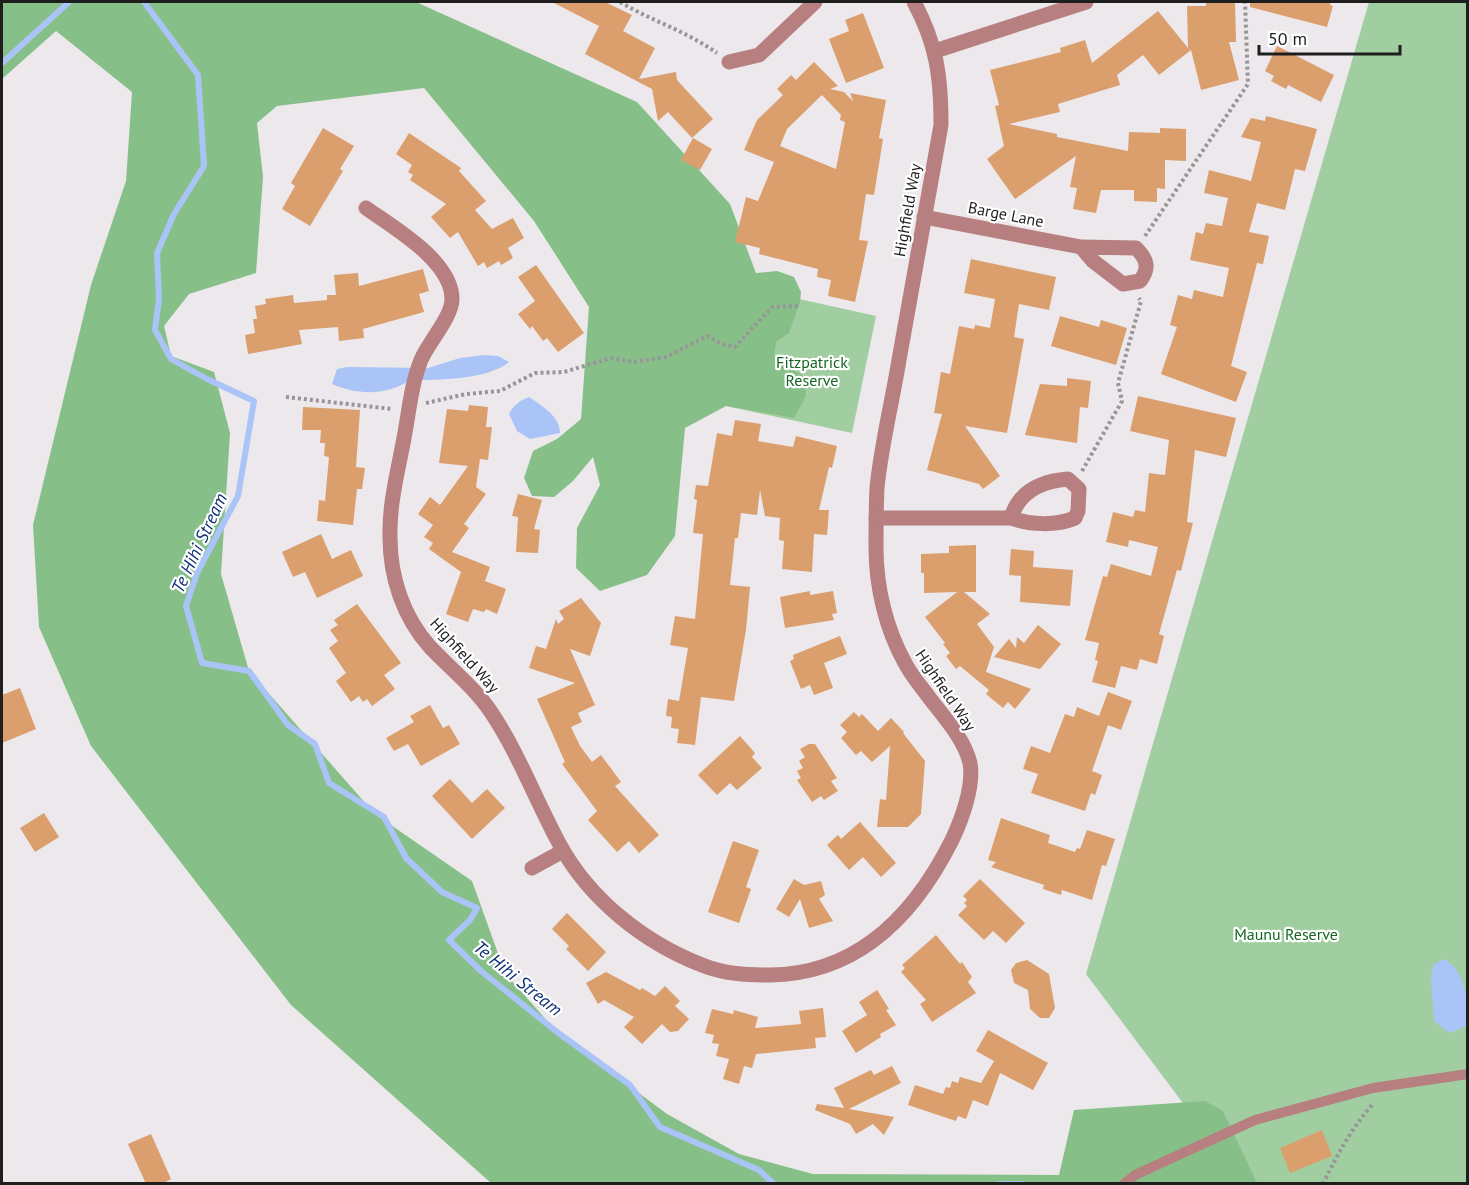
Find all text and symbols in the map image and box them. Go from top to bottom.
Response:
scale bar [1259,18,1400,56]
text: 50 m [1268,27,1307,50]
street label: Highfield Way [889,161,925,258]
street label: Barge Lane [967,197,1045,231]
park label: Fitzpatrick Reserve [776,352,848,390]
water label: Te Hihi Stream [166,489,232,596]
street label: Highfield Way [426,613,504,697]
street label: Highfield Way [911,645,981,735]
park label: Maunu Reserve [1234,924,1338,944]
water label: Te Hihi Stream [469,935,567,1021]

